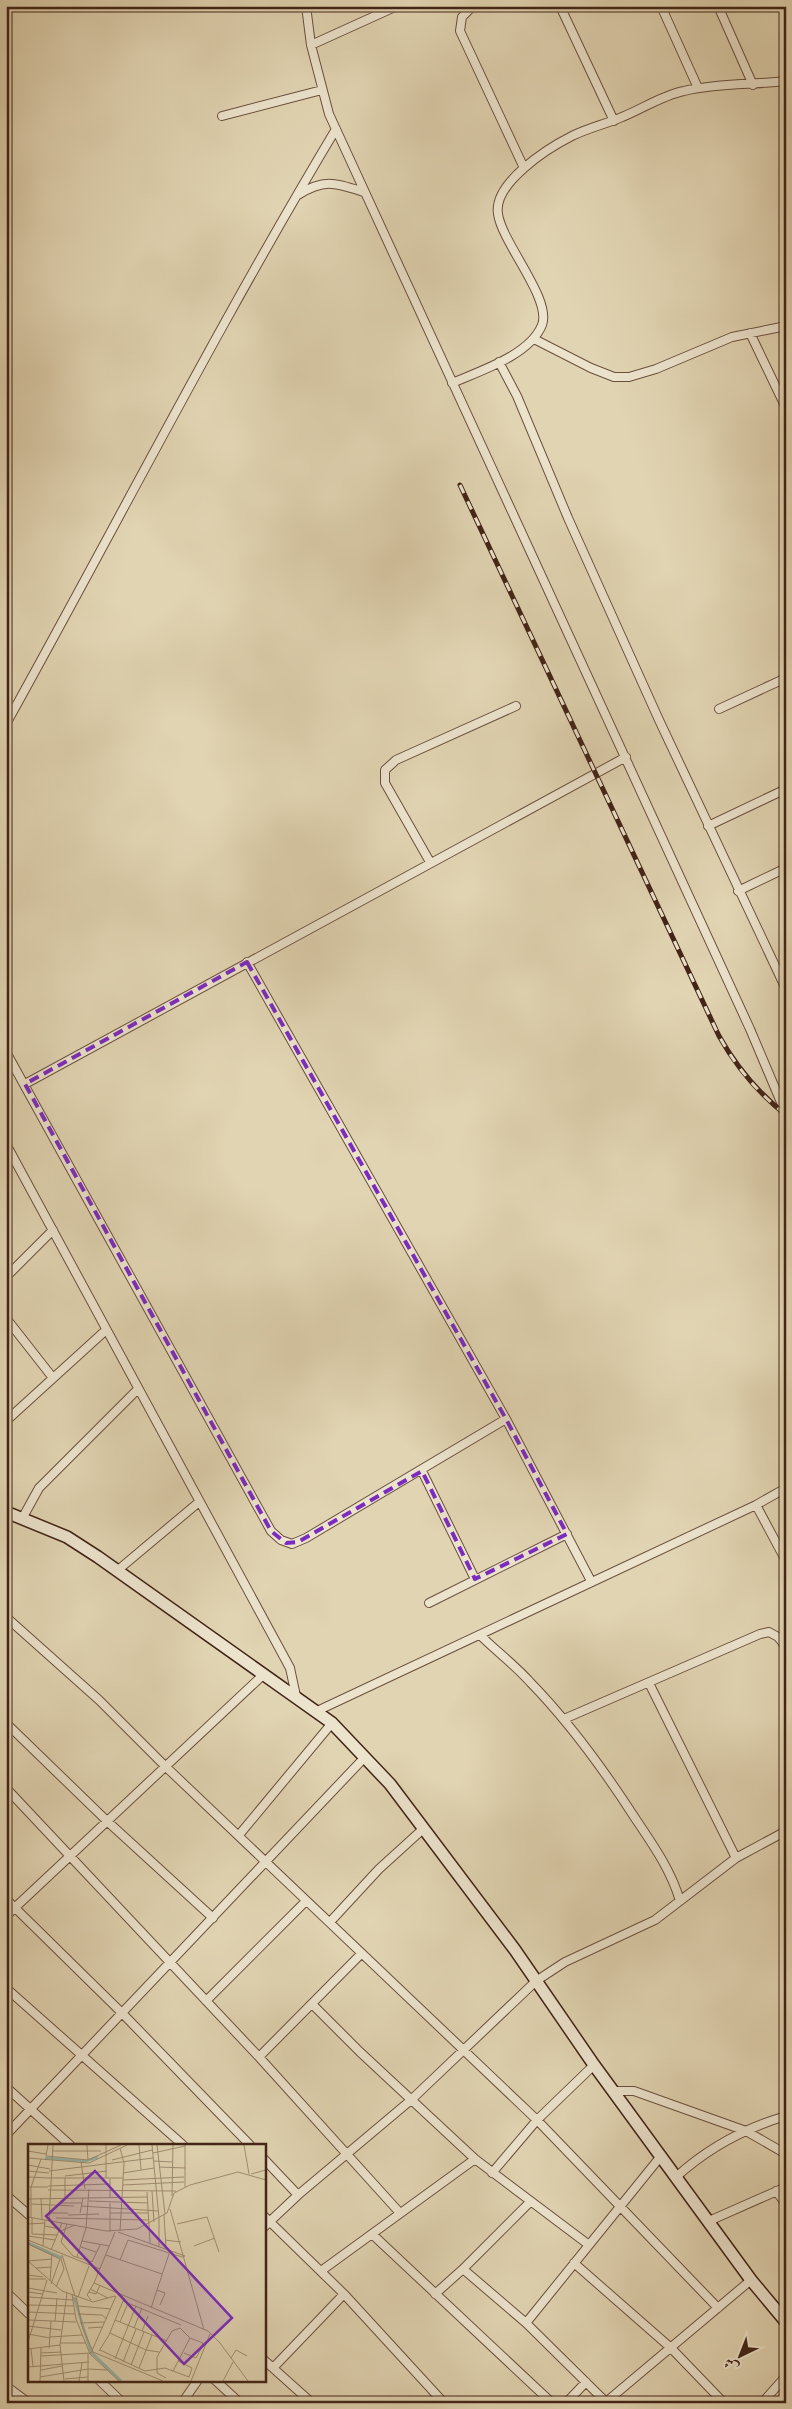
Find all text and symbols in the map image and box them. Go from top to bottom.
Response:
inset map [28,2144,265,2382]
north arrow [714,2332,764,2382]
text: ش [722,2355,742,2375]

